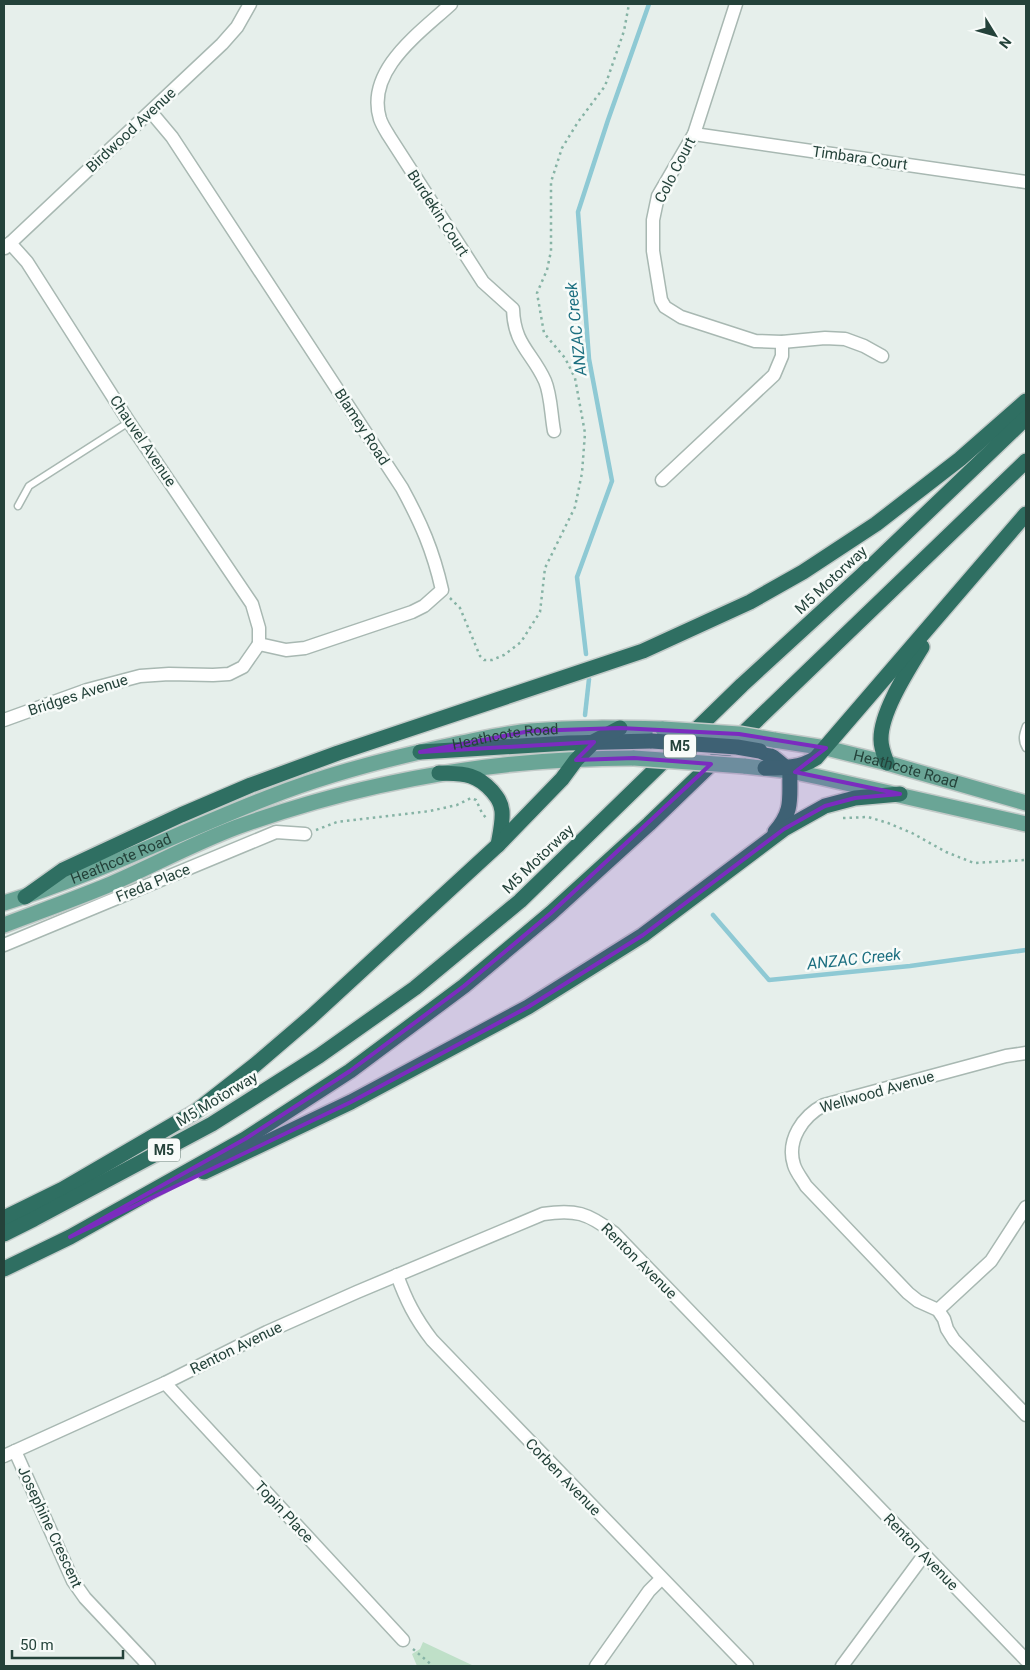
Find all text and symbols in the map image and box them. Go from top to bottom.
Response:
north arrow [970,10,1020,60]
text: N [996,34,1015,52]
street label: Birdwood Avenue [82,84,180,176]
street label: Colo Court [651,134,699,206]
street label: Timbara Court [811,142,909,174]
street label: Burdekin Court [403,167,473,260]
water label: ANZAC Creek [562,280,590,378]
street label: Blamey Road [331,385,393,469]
street label: Chauvel Avenue [106,392,180,490]
street label: M5 Motorway [791,542,871,618]
street label: Bridges Avenue [26,670,130,720]
street label: Heathcote Road [450,720,559,754]
road number: M5 [664,734,696,758]
street label: Heathcote Road [852,746,960,792]
street label: M5 Motorway [499,821,577,897]
street label: Heathcote Road [68,830,174,888]
street label: Freda Place [113,860,193,906]
water label: ANZAC Creek [805,945,903,973]
street label: Wellwood Avenue [818,1067,936,1117]
street label: M5 Motorway [173,1068,261,1130]
road number: M5 [148,1138,180,1162]
street label: Renton Avenue [597,1219,681,1303]
street label: Renton Avenue [187,1318,285,1378]
street label: Corben Avenue [521,1434,605,1520]
street label: Josephine Crescent [14,1463,86,1591]
street label: Topin Place [251,1477,317,1547]
street label: Renton Avenue [880,1510,962,1594]
scale bar [12,1628,124,1660]
text: 50 m [20,1636,54,1654]

